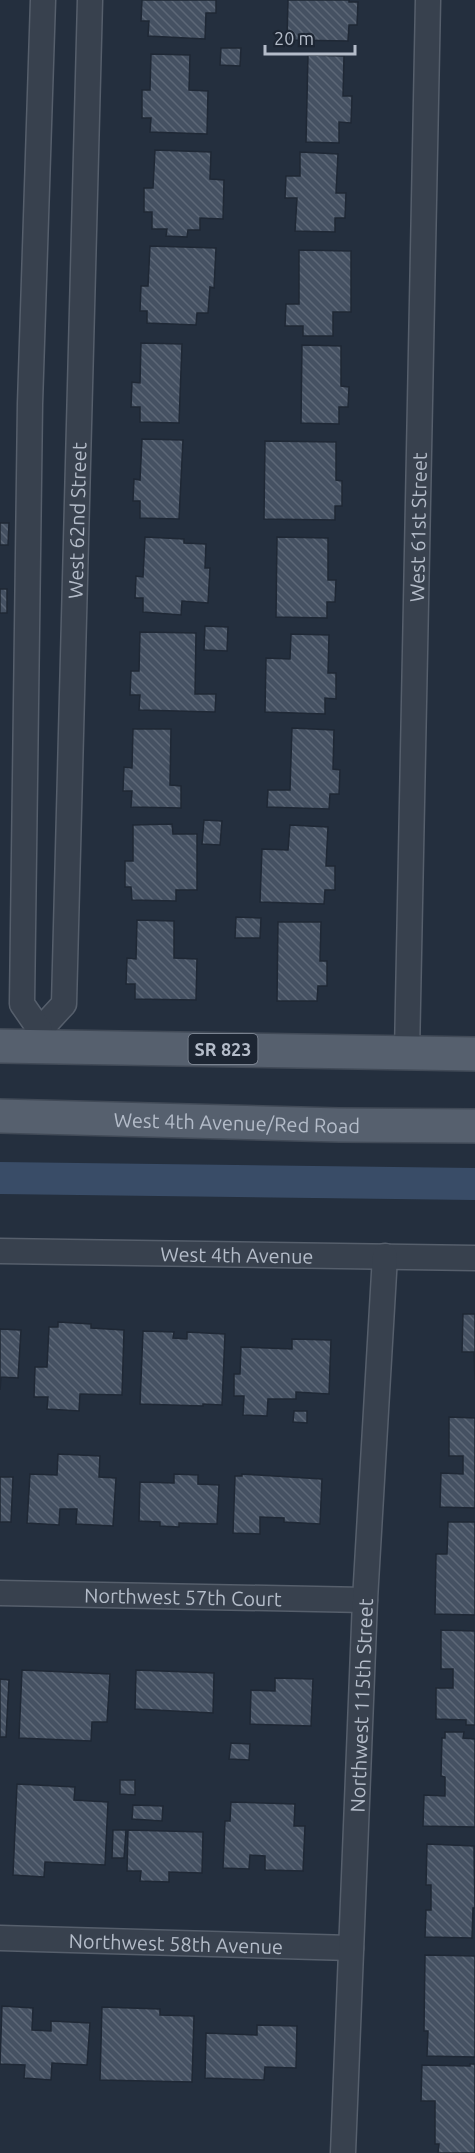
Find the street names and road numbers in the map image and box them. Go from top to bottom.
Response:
street label: West 62nd Street [63,442,90,599]
street label: West 61st Street [404,452,430,602]
road number: SR 823 [188,1034,258,1064]
street label: West 4th Avenue/Red Road [114,1108,360,1137]
street label: West 4th Avenue [160,1242,314,1267]
street label: Northwest 57th Court [84,1583,282,1610]
street label: Northwest 115th Street [345,1598,377,1813]
street label: Northwest 58th Avenue [68,1928,283,1958]

